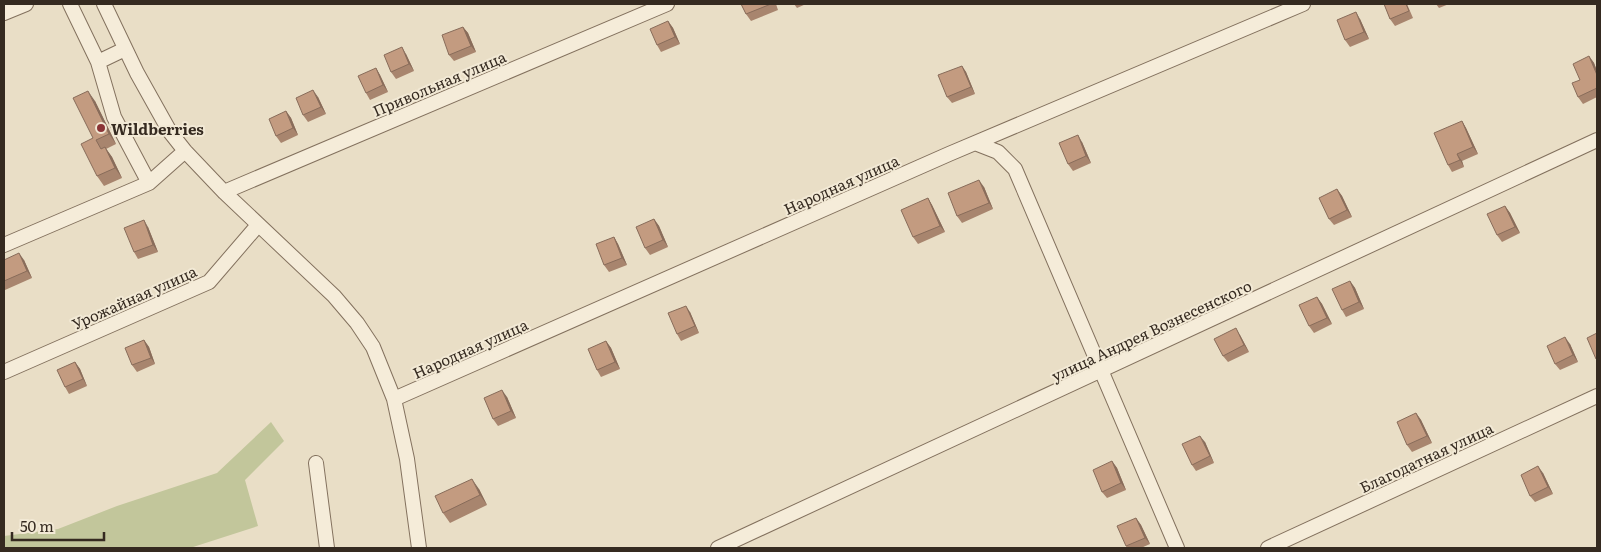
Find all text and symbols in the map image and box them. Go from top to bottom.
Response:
street label: Привольная улица [369,44,510,122]
place label: Wildberries [111,117,204,140]
marker: Wildberries [95,122,107,134]
street label: Народная улица [780,148,903,220]
street label: Урожайная улица [68,259,201,335]
street label: улица Андрея Вознесенского [1047,273,1255,387]
street label: Народная улица [409,312,532,384]
street label: Благодатная улица [1355,416,1497,498]
scale bar [12,510,105,542]
text: 50 m [20,514,54,537]

